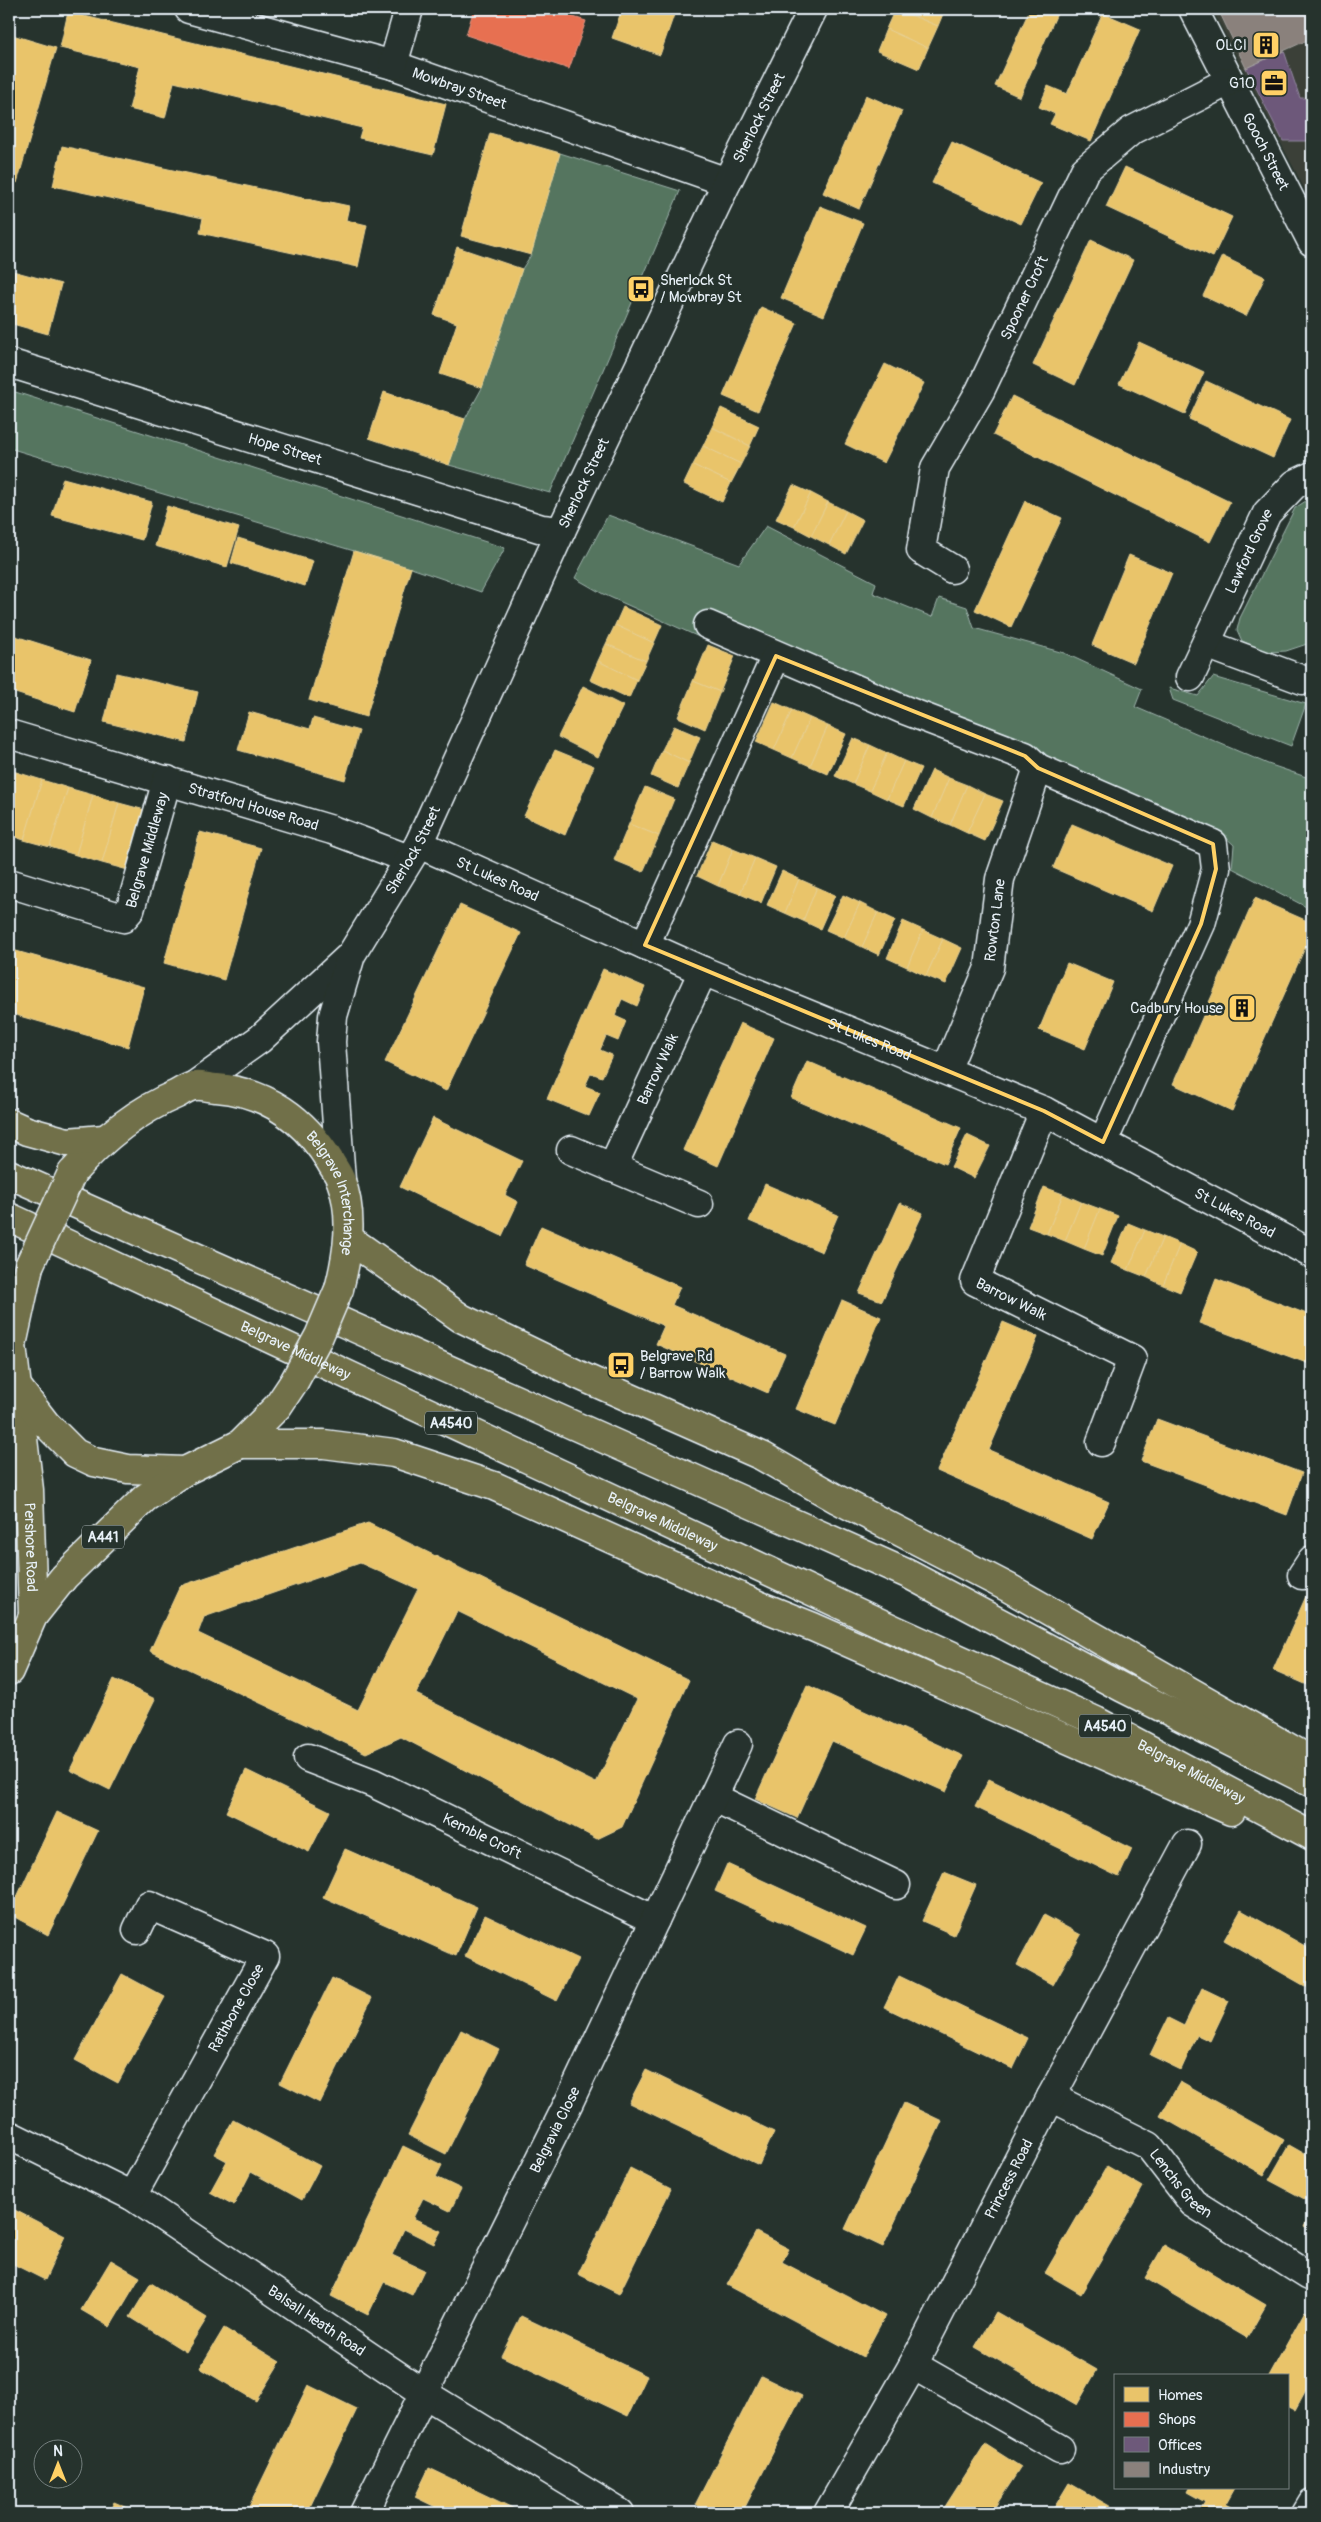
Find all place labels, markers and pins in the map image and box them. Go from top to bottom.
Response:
building icon: OLCI [1251,30,1281,60]
place label: OLCI [1216,36,1247,55]
office icon: G10 [1259,68,1289,98]
place label: G10 [1229,74,1255,93]
place label: Sherlock St / Mowbray St [660,271,743,307]
bus stop icon: Sherlock St / Mowbray St [626,274,656,304]
building icon: Cadbury House [1227,993,1257,1023]
place label: Cadbury House [1130,999,1224,1018]
place label: Belgrave Rd / Barrow Walk [640,1347,726,1383]
bus stop icon: Belgrave Rd / Barrow Walk [606,1350,636,1380]

